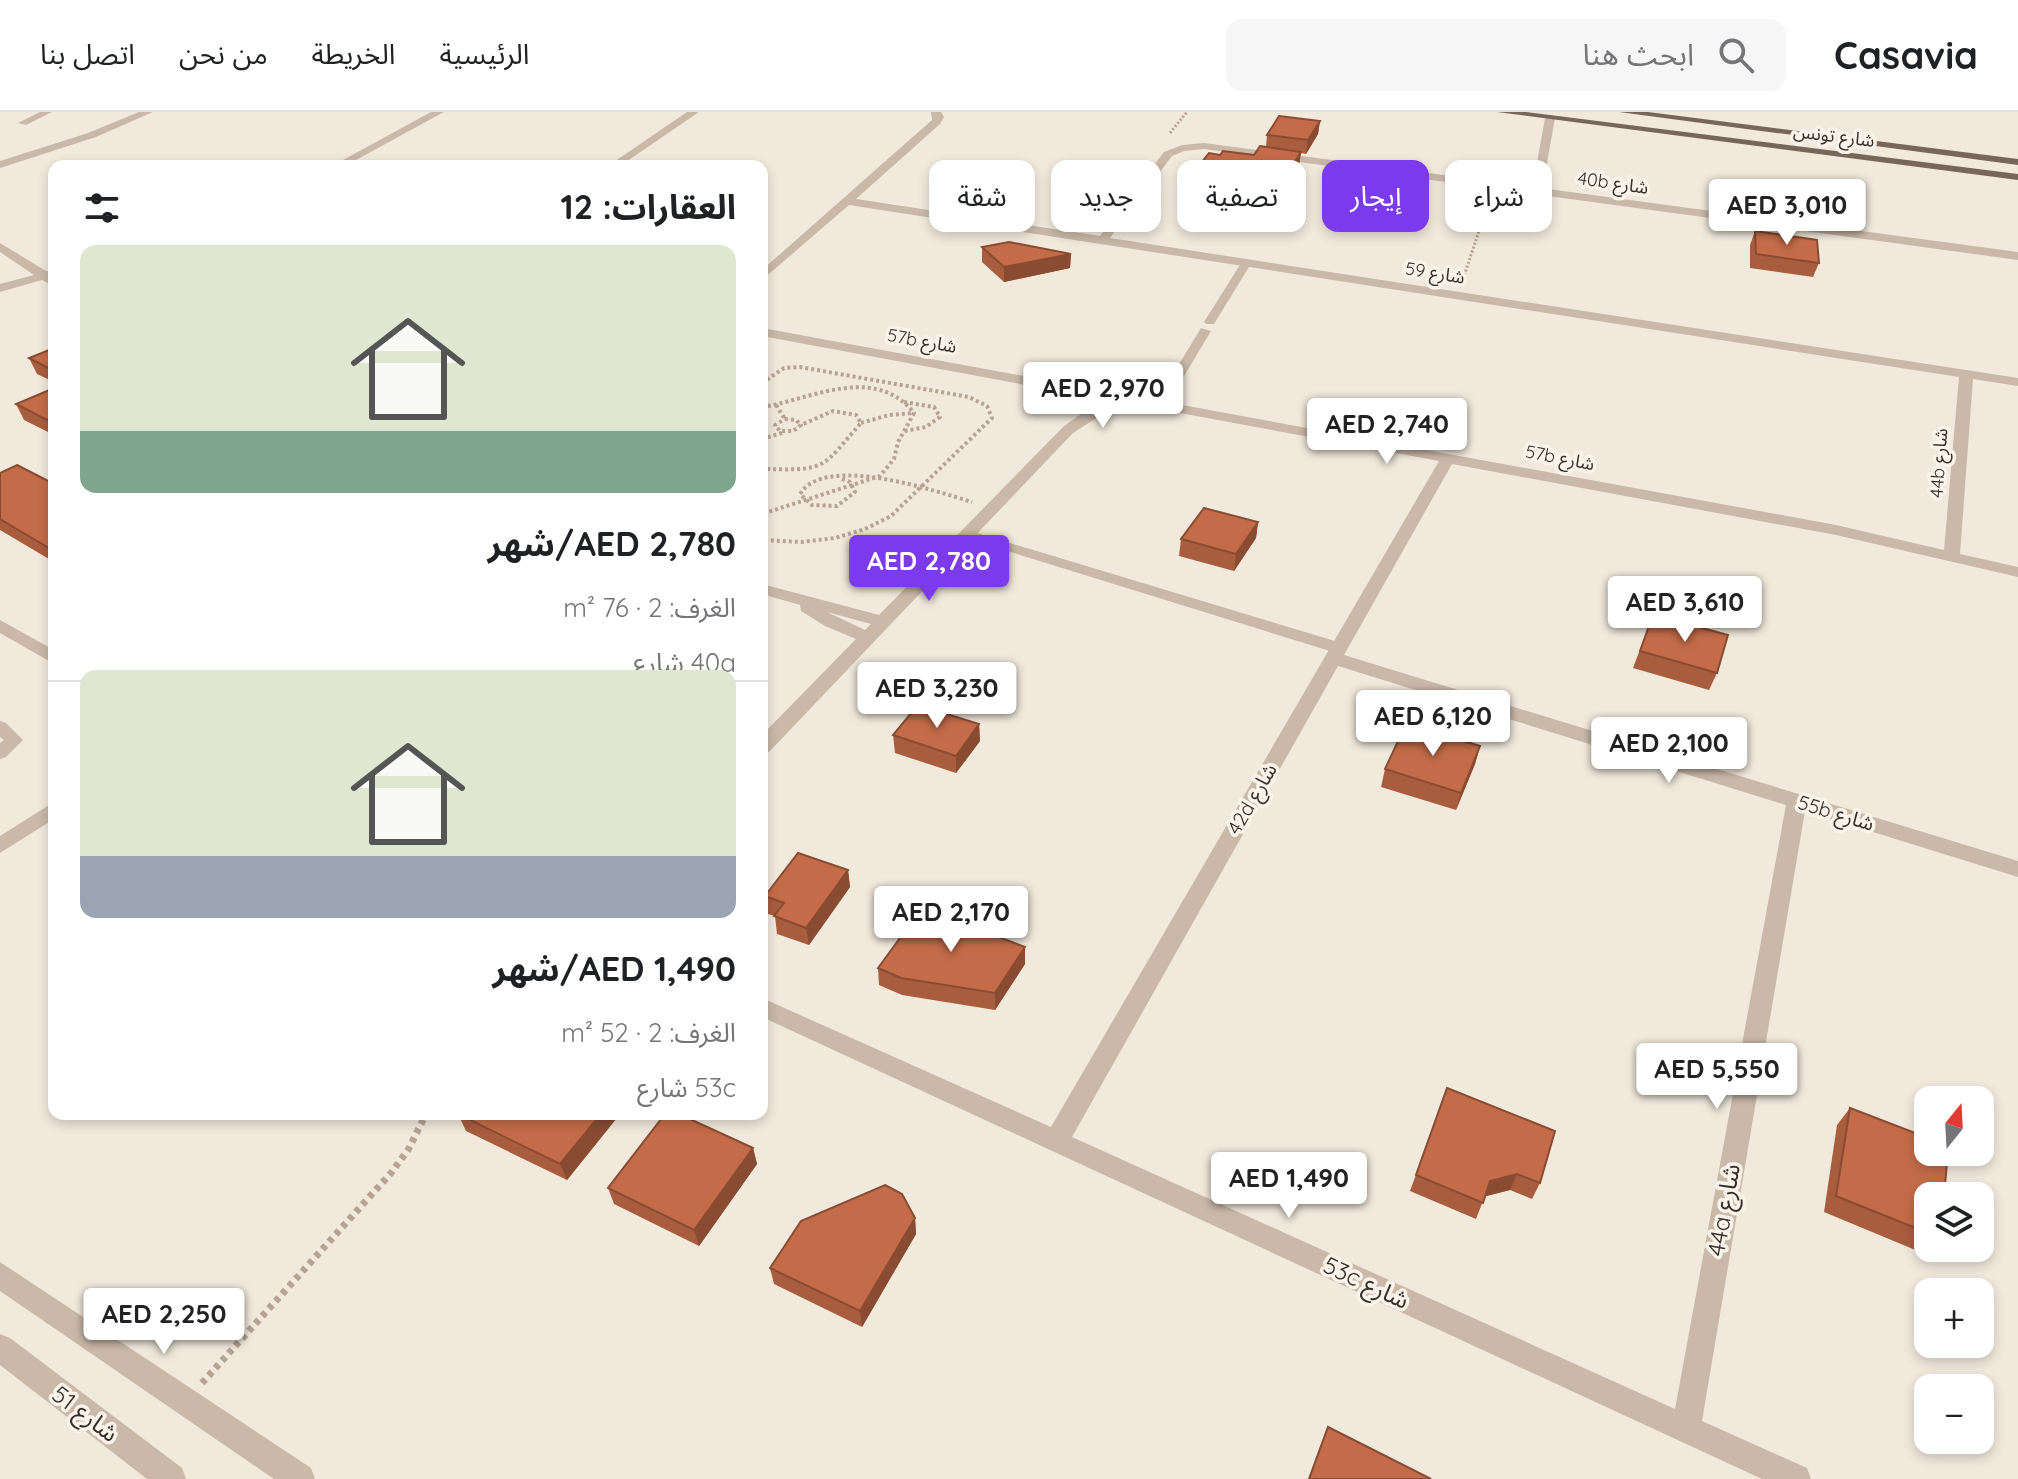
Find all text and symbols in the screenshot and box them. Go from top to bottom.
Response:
search box [1226,19,1786,91]
text: Casavia [1834,31,1978,79]
icon: search [1714,33,1758,77]
text: ابحث هنا [1583,35,1694,73]
text: اتصل بنا [40,36,135,71]
text: من نحن [179,36,268,71]
text: الخريطة [312,36,395,71]
text: الرئيسية [439,36,530,71]
street label: شارع تونس [1792,119,1876,155]
chip: شقة [929,160,1035,232]
chip: جديد [1051,160,1161,232]
chip: تصفية [1177,160,1306,232]
chip: إيجار [1322,160,1429,232]
chip: شراء [1445,160,1552,232]
street label: 40b شارع [1576,166,1650,202]
pin: AED 3,010 [1695,179,1879,247]
text: العقارات: 12 [561,185,736,228]
icon: filters [80,186,124,230]
text: AED 3,010 [1727,188,1847,221]
street label: شارع 59 [1403,256,1466,292]
icon: home [336,297,480,441]
street label: 57b شارع [885,323,959,361]
pin: AED 2,970 [1011,362,1195,430]
text: AED 2,970 [1041,371,1165,404]
pin: AED 2,740 [1295,398,1479,466]
text: AED 2,740 [1325,407,1449,440]
street label: 44b شارع [1925,427,1955,499]
street label: 57b شارع [1523,440,1597,478]
text: AED 2,780/شهر [488,522,736,565]
pin: AED 2,780 [837,535,1021,603]
text: AED 2,780 [867,544,991,577]
pin: AED 3,610 [1593,576,1777,644]
text: AED 3,610 [1626,585,1744,618]
text: الغرف: 2 · 76 m² [563,591,736,624]
text: 40a شارع [633,646,736,679]
pin: AED 3,230 [845,662,1029,730]
text: AED 3,230 [875,671,999,704]
pin: AED 6,120 [1341,690,1525,758]
text: AED 6,120 [1374,699,1492,732]
pin: AED 2,100 [1577,717,1761,785]
icon: home [336,722,480,866]
text: AED 2,100 [1609,726,1729,759]
street label: 42d شارع [1221,759,1285,840]
street label: 55b شارع [1794,789,1877,839]
pin: AED 2,170 [859,886,1043,954]
text: AED 2,170 [892,895,1010,928]
text: AED 1,490/شهر [493,947,736,990]
text: الغرف: 2 · 52 m² [561,1016,736,1049]
pin: AED 5,550 [1625,1043,1809,1111]
text: AED 5,550 [1654,1052,1780,1085]
text: 53c شارع [637,1071,736,1104]
north arrow [1914,1086,1994,1166]
map controls [1914,1086,1994,1454]
pin: AED 1,490 [1197,1152,1381,1220]
text: AED 1,490 [1229,1161,1349,1194]
street label: 44a شارع [1700,1161,1749,1259]
button: layers [1914,1182,1994,1262]
street label: 53c شارع [1317,1249,1414,1318]
button: + [1914,1278,1994,1358]
pin: AED 2,250 [72,1288,256,1356]
text: AED 2,250 [101,1297,227,1330]
button: − [1914,1374,1994,1454]
street label: شارع 51 [45,1379,125,1450]

